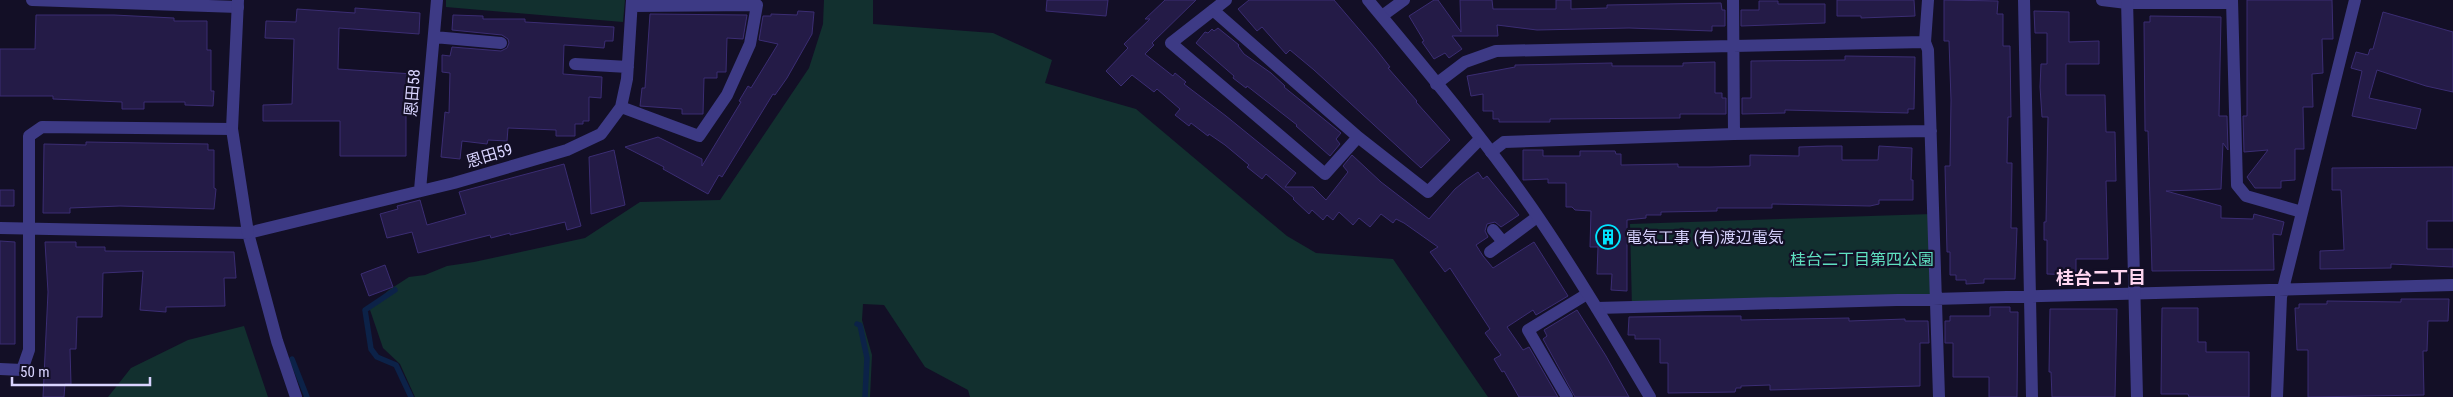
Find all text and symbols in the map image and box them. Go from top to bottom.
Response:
street label: 恩田58 [401,68,424,118]
street label: 恩田59 [464,139,515,172]
building icon: 電気工事 (有)渡辺電気 [1595,224,1621,250]
place label: 電気工事 (有)渡辺電気 [1626,228,1784,247]
park label: 桂台二丁目第四公園 [1790,250,1934,269]
district label: 桂台二丁目 [2056,267,2146,288]
scale bar [12,354,150,386]
text: 50 m [20,363,50,381]

